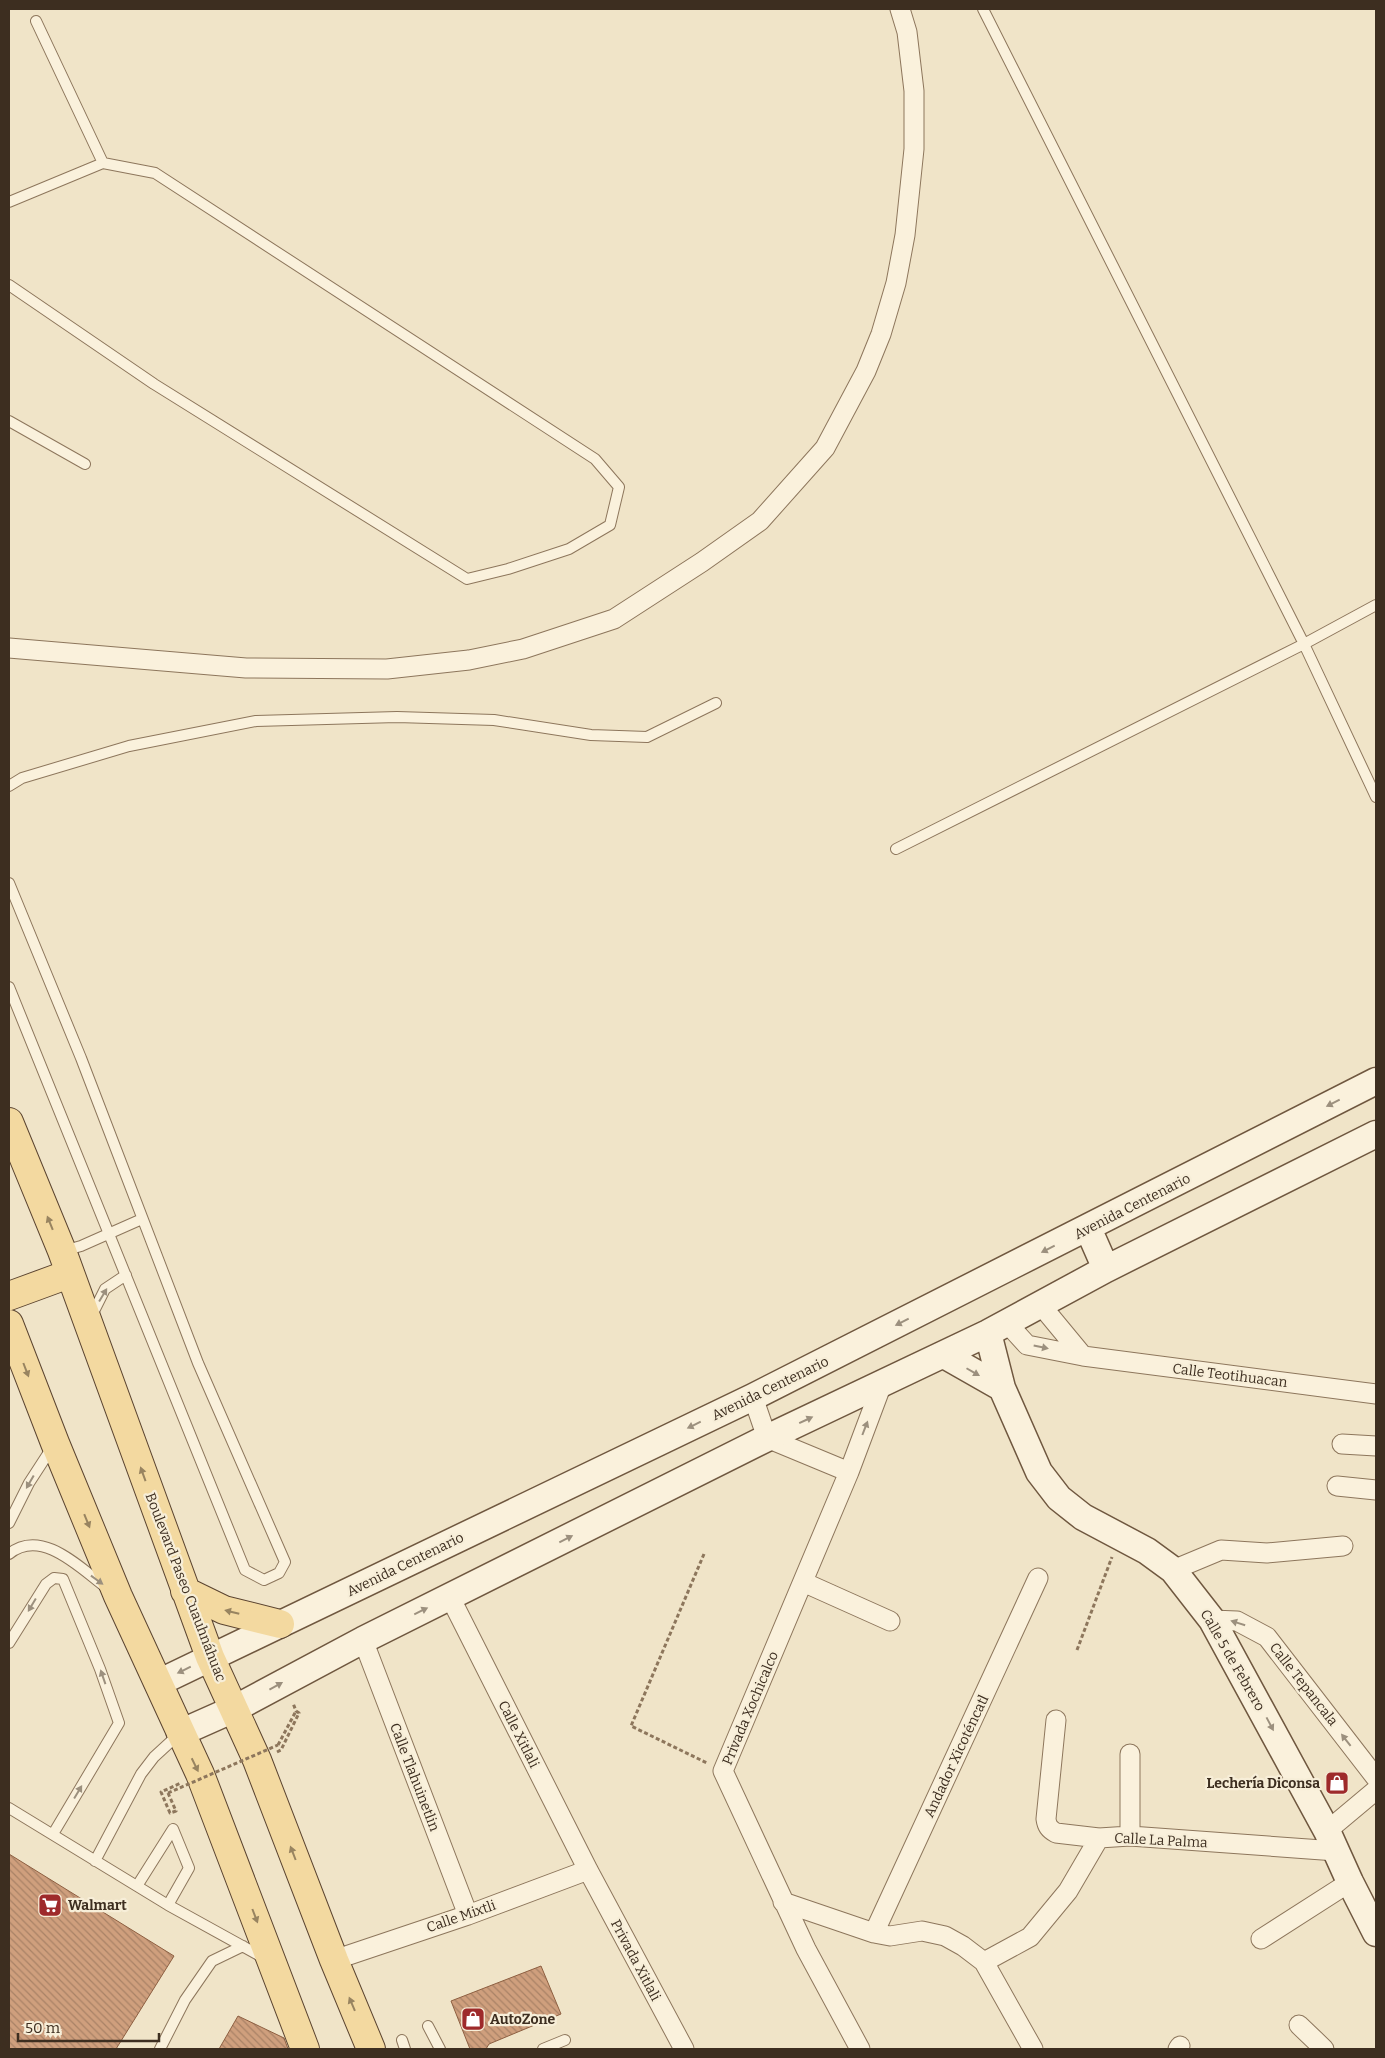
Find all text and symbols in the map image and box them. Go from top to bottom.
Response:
one-way arrow [1326,1099,1340,1107]
street label: Avenida Centenario [1071,1170,1193,1243]
one-way arrow [46,1216,54,1231]
one-way arrow [1041,1245,1055,1253]
one-way arrow [99,1287,107,1302]
one-way arrow [895,1317,910,1326]
one-way arrow [1033,1344,1049,1352]
street label: Avenida Centenario [709,1353,832,1424]
street label: Calle Teotihuacan [1171,1360,1289,1391]
one-way arrow [23,1363,31,1377]
one-way arrow [965,1368,980,1376]
one-way arrow [799,1416,813,1424]
one-way arrow [687,1421,701,1429]
one-way arrow [862,1421,870,1435]
one-way arrow [139,1467,146,1482]
one-way arrow [26,1474,34,1489]
street label: Boulevard Paseo Cuauhnáhuac [142,1490,229,1684]
one-way arrow [84,1513,91,1528]
street label: Avenida Centenario [344,1529,467,1600]
one-way arrow [559,1535,574,1543]
one-way arrow [90,1575,103,1586]
one-way arrow [27,1599,36,1612]
street label: Calle 5 de Febrero [1197,1606,1269,1714]
one-way arrow [414,1607,428,1615]
one-way arrow [225,1608,240,1616]
one-way arrow [1230,1619,1245,1627]
street label: Calle Tepancala [1266,1639,1342,1730]
street label: Privada Xochicalco [719,1649,782,1768]
one-way arrow [177,1667,191,1675]
one-way arrow [99,1669,106,1684]
one-way arrow [270,1681,283,1690]
street label: Andador Xicoténcatl [921,1692,992,1820]
street label: Calle Xitlali [494,1698,543,1771]
one-way arrow [1266,1717,1274,1731]
street label: Calle Tlahuinetlin [386,1721,443,1834]
one-way arrow [1341,1734,1352,1747]
one-way arrow [192,1758,200,1772]
shop icon: Lechería Diconsa [1324,1770,1350,1796]
place label: Lechería Diconsa [1207,1775,1320,1792]
one-way arrow [74,1785,83,1798]
street label: Calle La Palma [1114,1830,1209,1851]
one-way arrow [289,1845,297,1860]
supermarket icon: Walmart [37,1892,63,1918]
place label: Walmart [68,1897,127,1914]
street label: Calle Mixtli [424,1897,498,1936]
one-way arrow [251,1909,259,1923]
street label: Privada Xitlali [607,1917,664,2004]
one-way arrow [348,1997,356,2011]
shop icon: AutoZone [460,2006,486,2032]
scale bar [18,2010,159,2042]
place label: AutoZone [490,2011,556,2028]
text: 50 m [25,2019,61,2037]

